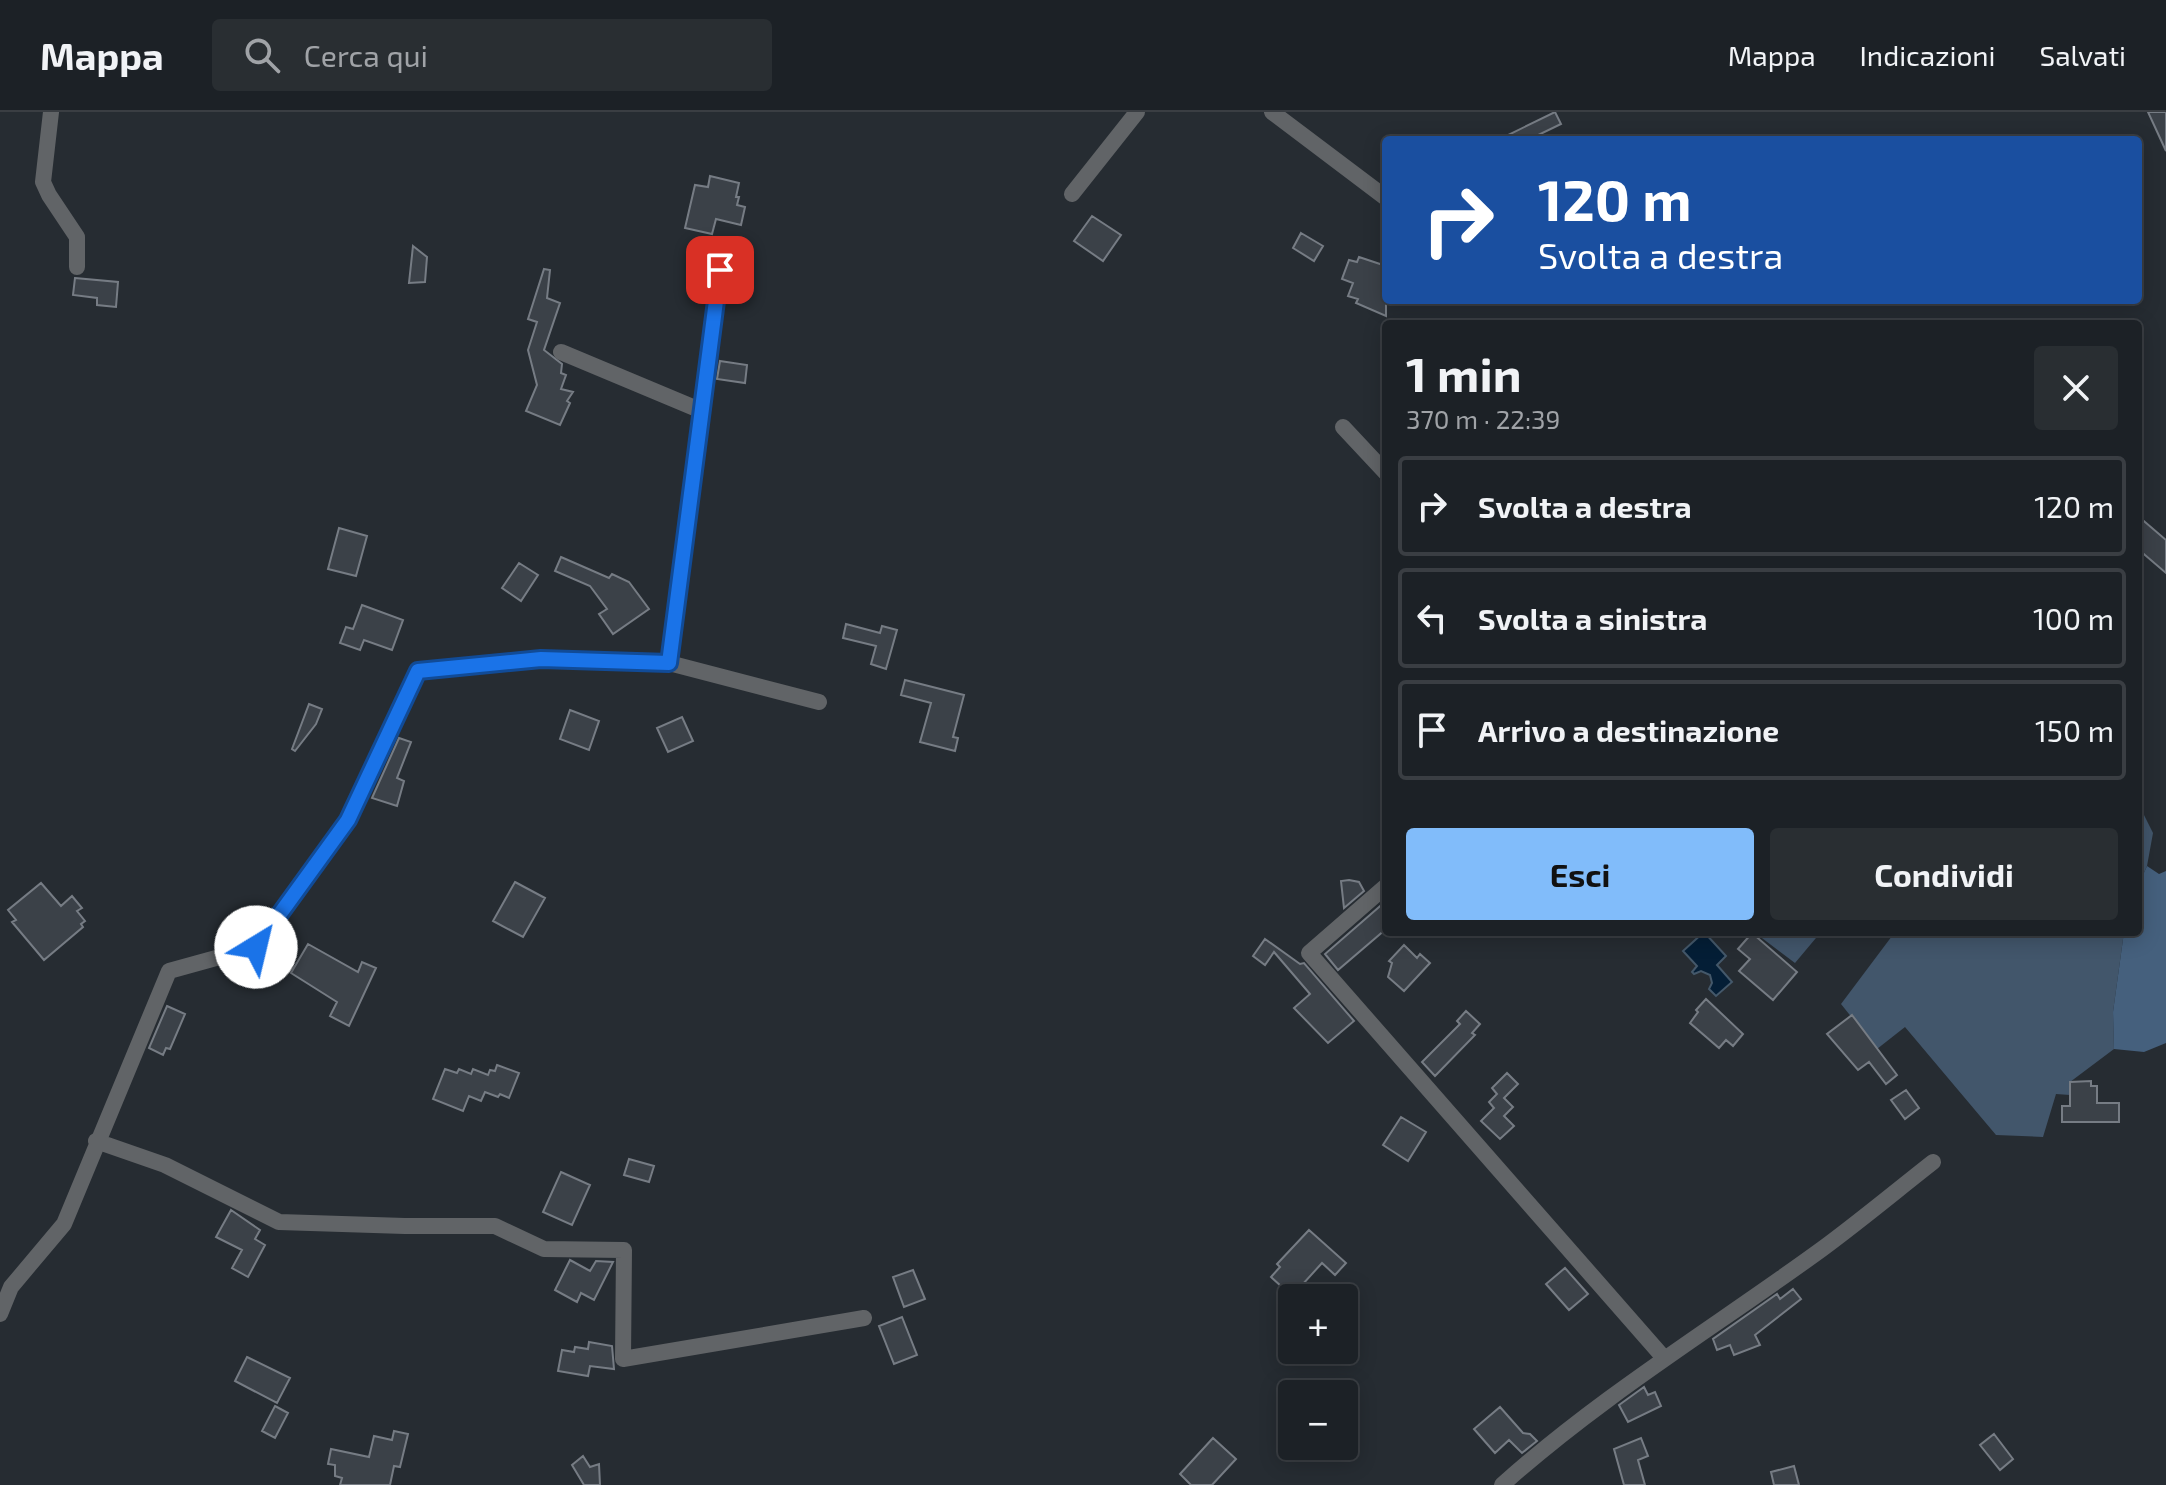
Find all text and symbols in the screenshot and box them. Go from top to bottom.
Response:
search box [212,19,772,91]
text: Mappa [40,32,164,78]
icon: search [240,33,284,77]
text: Cerca qui [304,37,428,73]
text: Mappa [1728,38,1816,72]
text: Indicazioni [1860,38,1996,72]
text: Salvati [2040,38,2126,72]
text: 120 m [1538,165,1692,232]
icon: right [1406,168,1510,272]
text: Svolta a destra [1538,233,1783,276]
pin [686,236,754,304]
icon: arrive [698,248,742,292]
text: 1 min [1406,344,1522,402]
button: close [2034,346,2118,430]
text: 370 m · 22:39 [1406,403,1560,434]
icon: right [1410,484,1454,528]
text: Svolta a destra [1478,488,1692,524]
text: 120 m [2034,488,2114,524]
icon: left [1410,596,1454,640]
text: Svolta a sinistra [1478,600,1707,636]
text: 100 m [2033,600,2114,636]
icon: arrive [1410,708,1454,752]
text: Arrivo a destinazione [1478,712,1779,748]
text: 150 m [2035,712,2114,748]
button: Esci [1406,828,1754,920]
button: Condividi [1770,828,2118,920]
position arrow [214,905,298,989]
map controls [1278,1284,1358,1460]
button: + [1278,1284,1358,1364]
button: − [1278,1380,1358,1460]

